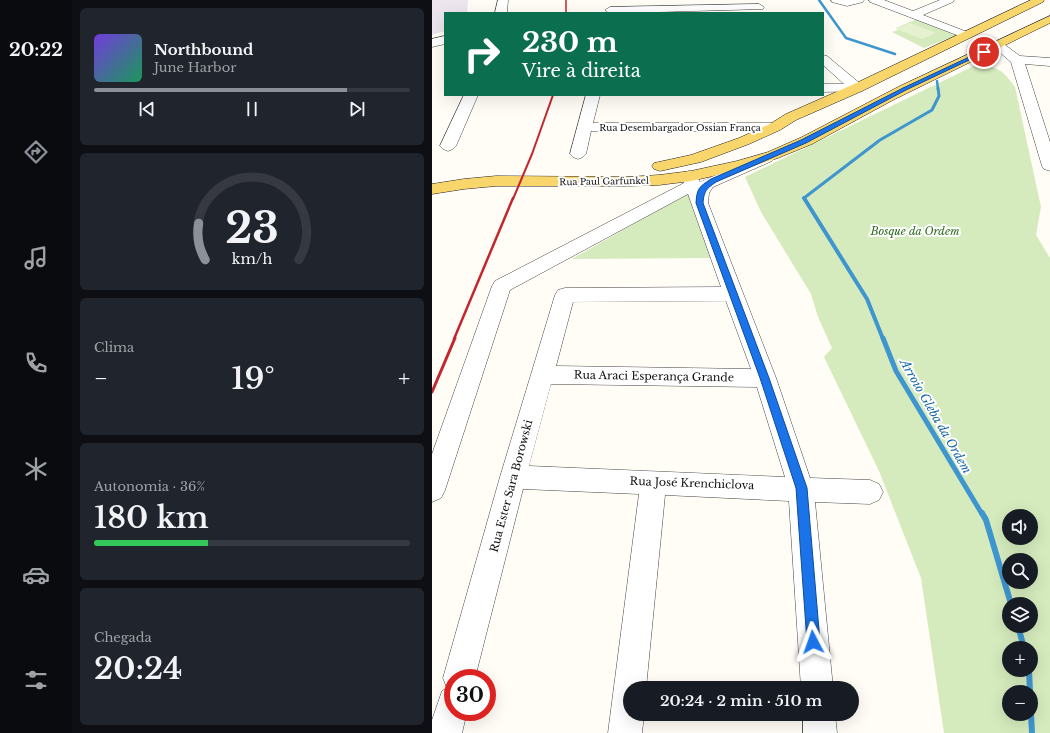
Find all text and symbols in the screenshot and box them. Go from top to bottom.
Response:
text: 230 m [522,25,618,60]
icon: right [456,28,508,80]
pin [967,35,1001,69]
text: 20:22 [9,39,63,61]
text: Northbound [154,40,253,59]
icon: arrive [973,41,995,63]
text: June Harbor [154,59,236,76]
text: Vire à direita [522,60,641,82]
icon: previous [136,98,158,120]
icon: pause [241,98,263,120]
icon: next [346,98,368,120]
street label: Rua Desembargador Ossian França [599,122,761,133]
icon: directions [22,138,50,166]
street label: Rua Paul Garfunkel [559,175,649,187]
text: 23 [225,202,279,253]
park label: Bosque da Ordem [870,224,960,238]
icon: music [22,244,50,272]
text: km/h [232,249,272,267]
text: Clima [94,339,134,356]
icon: phone [22,349,50,377]
water label: Arroio Gleba da Ordem [896,354,975,476]
text: 19° [231,360,275,397]
text: − [94,365,108,392]
text: + [398,365,410,392]
street label: Rua Araci Esperança Grande [574,368,734,384]
street label: Rua Ester Sara Borowski [487,418,536,554]
icon: climate [22,455,50,483]
street label: Rua José Krenchiclova [629,474,755,492]
text: Autonomia · 36% [94,478,205,495]
text: 180 km [94,499,209,536]
map controls [1002,509,1038,721]
button: sound [1002,509,1038,545]
button: search [1002,553,1038,589]
icon: car [22,561,50,589]
button: layers [1002,597,1038,633]
position arrow [792,621,834,663]
text: Chegada [94,629,152,646]
button: + [1002,641,1038,677]
text: 20:24 [94,650,182,687]
icon: filters [22,666,50,694]
speed limit sign: 30 [444,669,496,721]
button: − [1002,685,1038,721]
text: 20:24 · 2 min · 510 m [660,691,822,710]

